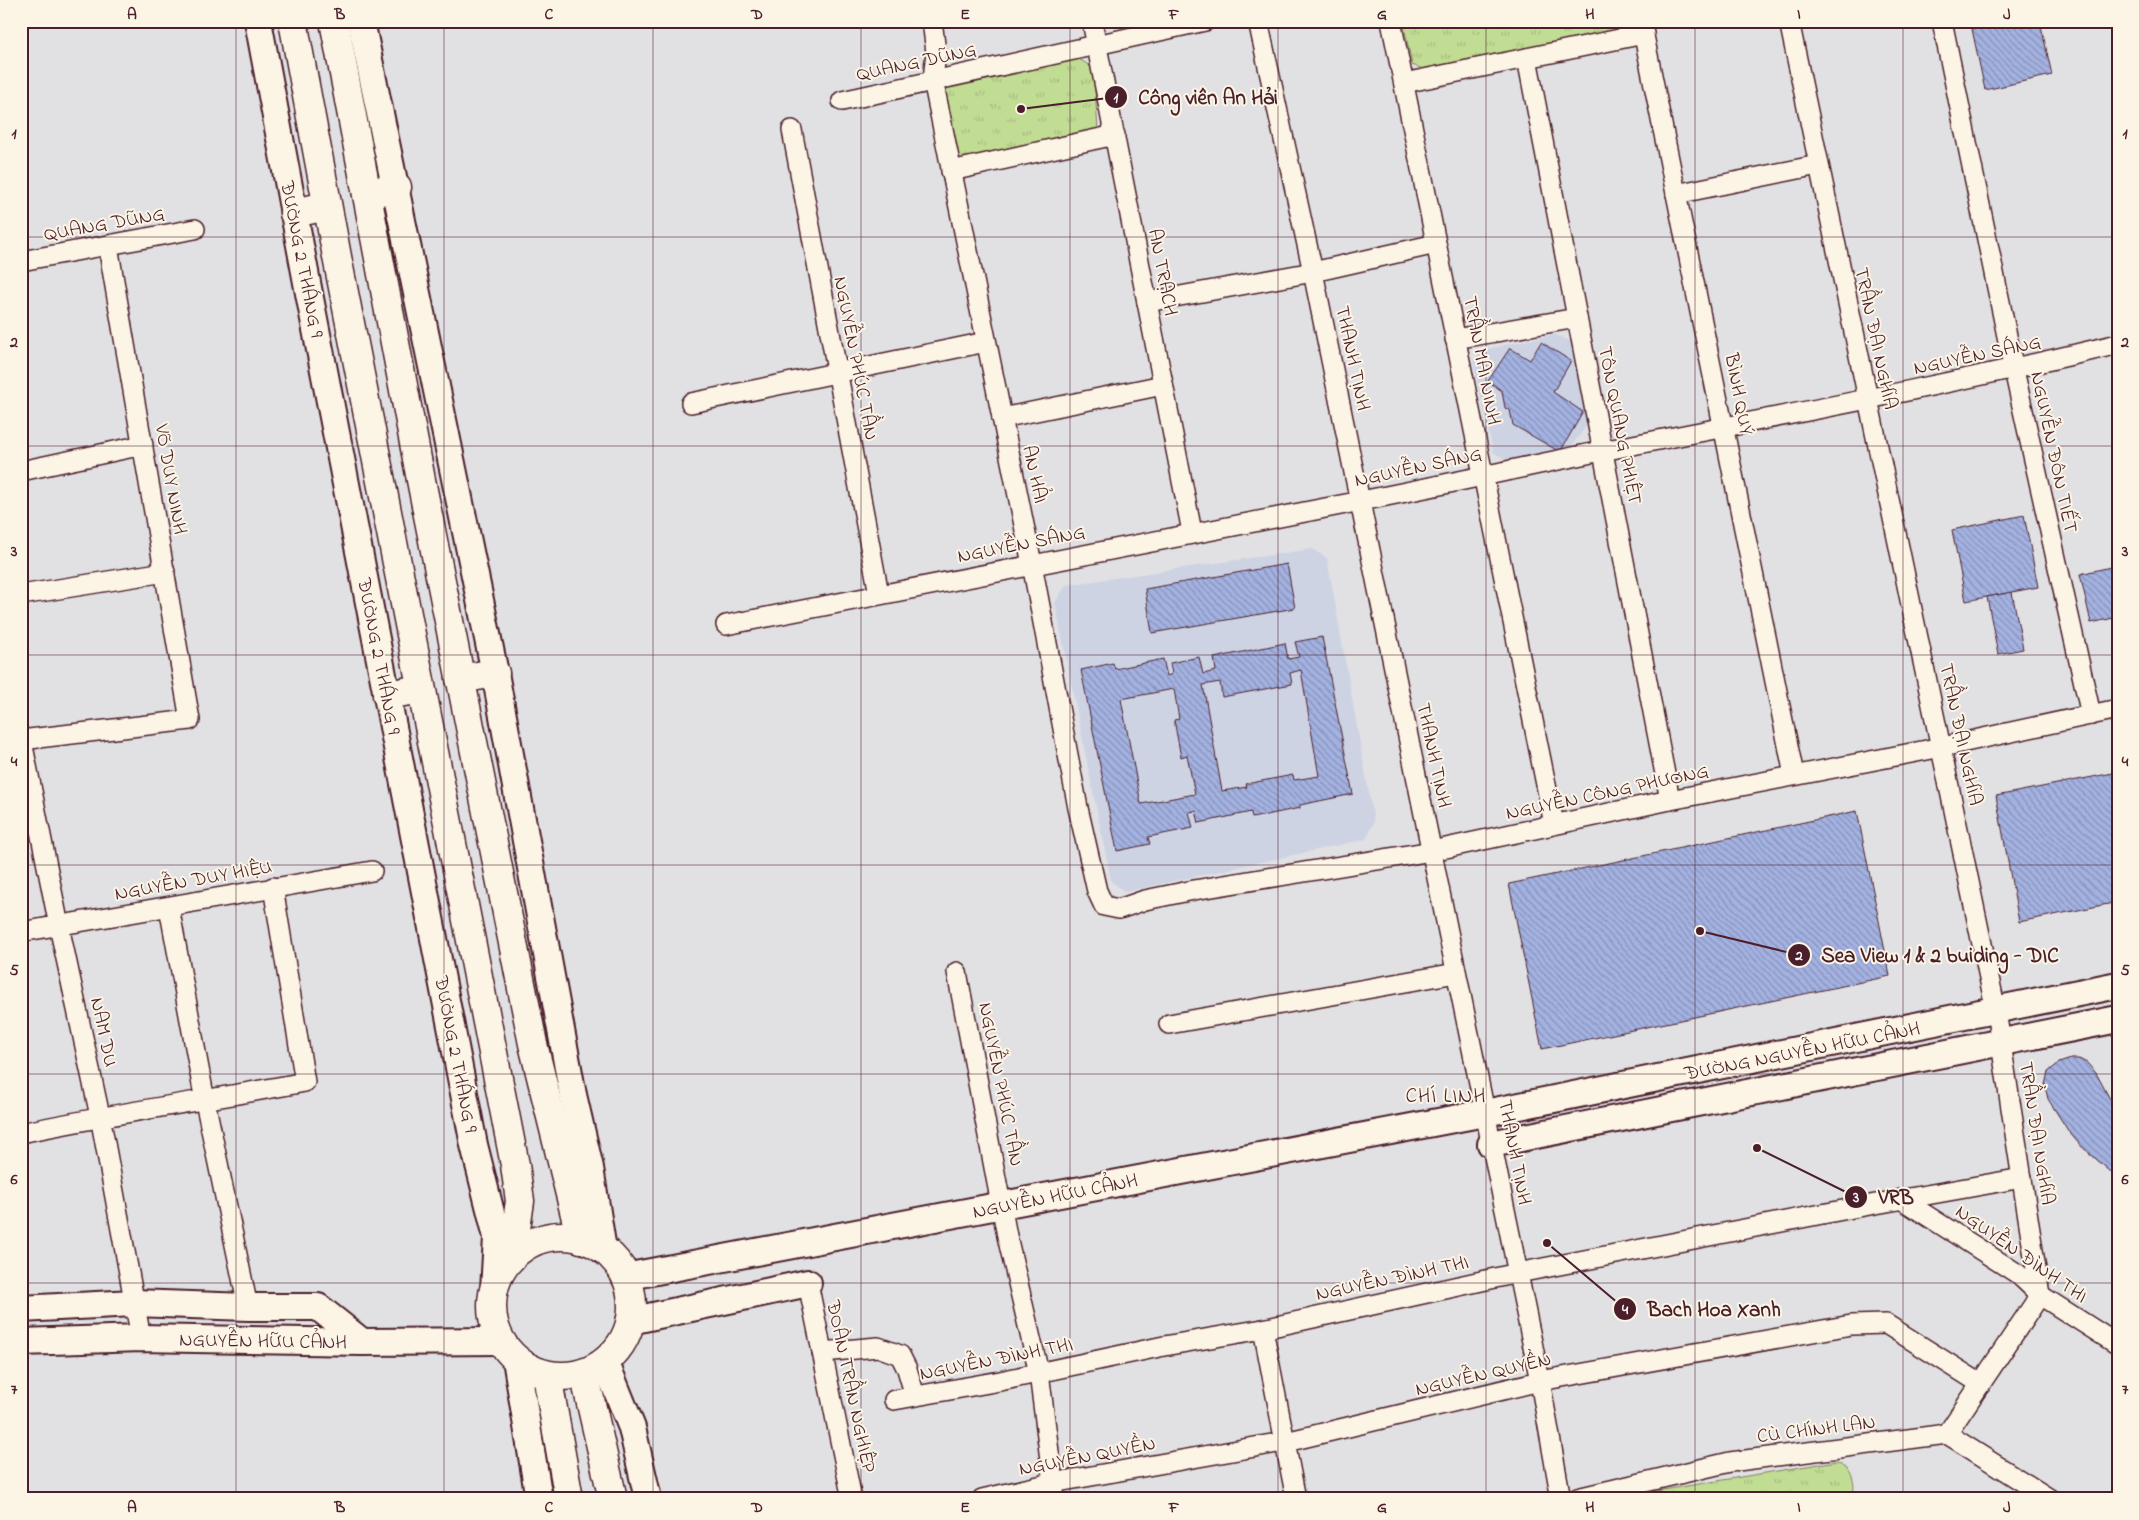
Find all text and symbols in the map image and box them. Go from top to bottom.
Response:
text: A [127,3,137,27]
text: B [334,3,346,27]
text: C [545,3,554,27]
text: D [750,3,763,27]
text: E [960,3,970,27]
text: F [1168,3,1180,27]
text: G [1377,3,1387,27]
text: H [1585,3,1595,27]
text: I [1797,3,1801,27]
text: J [2003,3,2011,27]
street label: QUANG DŨNG [854,37,979,90]
callout: Công viên An Hải [1103,79,1288,115]
text: Công viên An Hải [1138,84,1278,116]
text: 1 [1114,87,1119,109]
text: 1 [11,122,17,146]
text: 1 [2122,122,2128,146]
street label: ĐƯỜNG 2 THÁNG 9 [271,178,330,340]
street label: QUANG DŨNG [42,201,167,250]
street label: AN TRẠCH [1139,226,1184,319]
street label: TRẦN ĐẠI NGHĨA [1845,264,1907,412]
street label: NGUYỄN PHÚC TẦN [824,273,888,443]
street label: TRẦN MAI NINH [1454,293,1510,427]
street label: THANH TỊNH [1326,303,1377,414]
street label: NGUYỄN SÁNG [1911,328,2044,384]
text: 2 [9,331,18,355]
text: 2 [2120,331,2129,355]
street label: TÔN QUANG PHIỆT [1589,344,1648,507]
street label: BÌNH QUÝ [1715,350,1760,438]
street label: NGUYỄN ĐÔN TIẾT [2021,369,2085,536]
street label: VÕ DUY NINH [145,421,193,537]
street label: NGUYỄN SÁNG [1352,440,1485,496]
street label: AN HẢI [1013,443,1055,506]
street label: NGUYỄN SÁNG [955,518,1088,572]
text: 3 [10,540,18,564]
text: 3 [2121,540,2129,564]
street label: ĐƯỜNG 2 THÁNG 9 [348,575,407,737]
street label: TRẦN ĐẠI NGHĨA [1930,660,1992,808]
street label: THANH TỊNH [1407,700,1458,811]
text: 4 [10,750,18,774]
text: 4 [2121,750,2129,774]
street label: NGUYỄN CÔNG PHƯƠNG [1503,757,1712,829]
street label: NGUYỄN DUY HIỆU [112,852,274,910]
callout: Sea View 1 & 2 buiding - DIC [1787,937,2069,973]
text: Sea View 1 & 2 buiding - DIC [1821,942,2059,974]
text: 2 [1794,945,1803,967]
text: 5 [9,959,19,983]
text: 5 [2120,959,2130,983]
street label: ĐƯỜNG 2 THÁNG 9 [425,973,484,1135]
street label: NAM DU [81,995,124,1070]
street label: NGUYỄN PHÚC TẦN [969,999,1033,1169]
street label: ĐƯỜNG NGUYỄN HỮU CẢNH [1681,1014,1923,1090]
street label: TRẦN ĐẠI NGHĨA [2010,1059,2064,1207]
district label: CHÍ LINH [1406,1082,1487,1112]
street label: THANH TỊNH [1489,1097,1538,1208]
street label: NGUYỄN HỮU CẢNH [970,1166,1141,1228]
text: 6 [9,1168,18,1192]
text: 6 [2120,1168,2129,1192]
callout: VRB [1843,1179,1924,1215]
text: VRB [1877,1184,1914,1214]
text: 3 [1852,1187,1859,1209]
street label: NGUYỄN ĐÌNH THI [1948,1198,2093,1312]
street label: NGUYỄN ĐÌNH THI [1313,1248,1472,1310]
callout: Bach Hoa Xanh [1612,1291,1791,1327]
street label: ĐOÀN TRẦN NGHIỆP [817,1296,885,1476]
text: Bach Hoa Xanh [1646,1296,1781,1326]
text: 4 [1621,1299,1629,1321]
street label: NGUYỄN HỮU CẢNH [179,1326,347,1358]
street label: NGUYỄN ĐÌNH THI [917,1330,1076,1390]
street label: NGUYỄN QUYỀN [1412,1345,1554,1405]
text: 7 [11,1378,18,1402]
text: 7 [2122,1378,2129,1402]
street label: CÙ CHÍNH LAN [1755,1409,1877,1452]
street label: NGUYỄN QUYỀN [1016,1429,1158,1485]
text: A [127,1496,137,1520]
text: B [334,1496,346,1520]
text: C [545,1496,554,1520]
text: D [750,1496,763,1520]
text: E [960,1496,970,1520]
text: F [1168,1496,1180,1520]
text: G [1377,1496,1387,1520]
text: H [1585,1496,1595,1520]
text: I [1797,1496,1801,1520]
text: J [2003,1496,2011,1520]

